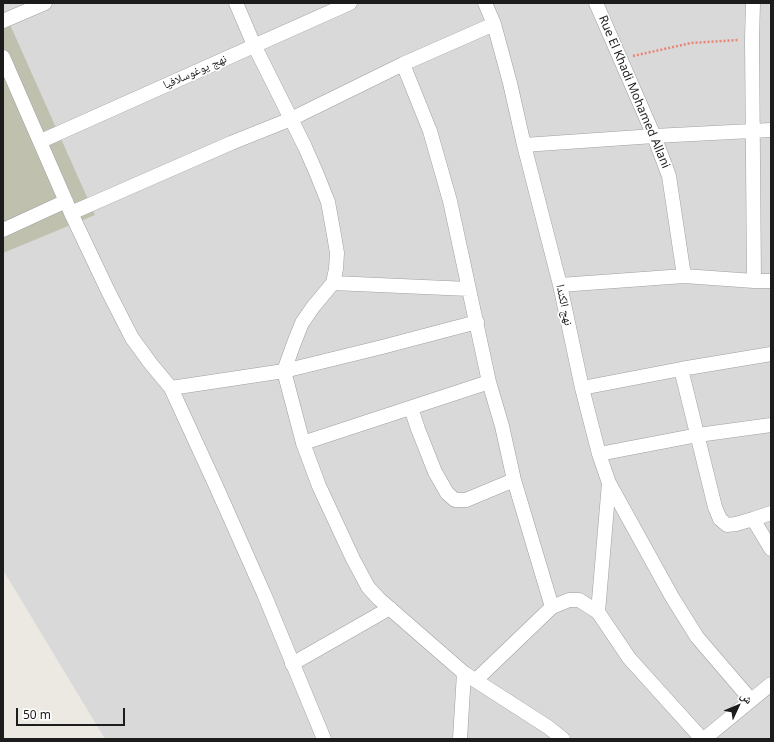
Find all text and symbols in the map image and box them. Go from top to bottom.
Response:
street label: Rue El Khadi Mohamed Allani [595,13,673,171]
street label: نهج يوغوسلافيا [161,52,229,92]
street label: نهج الكندا [553,283,575,327]
north arrow [718,686,758,726]
text: ش [738,688,756,707]
scale bar [18,700,127,726]
text: 50 m [23,706,51,723]

